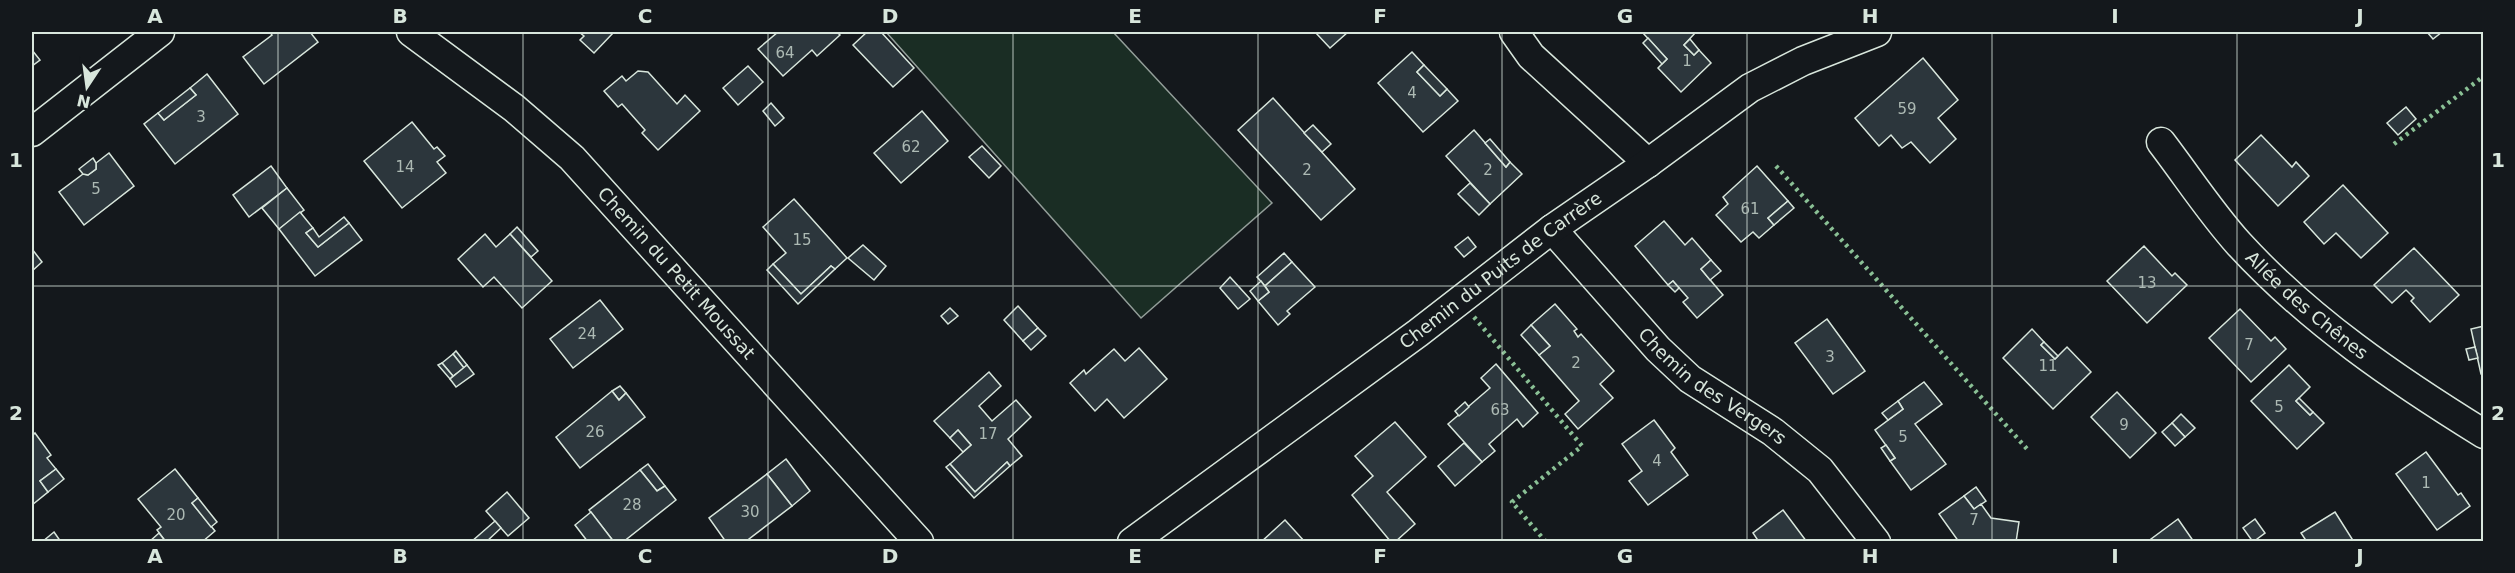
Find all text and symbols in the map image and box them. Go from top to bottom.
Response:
text: A [147,4,163,28]
text: B [392,4,408,28]
text: C [638,4,652,28]
text: D [882,4,898,28]
text: E [1128,4,1142,28]
text: F [1373,4,1387,28]
text: G [1617,4,1633,28]
text: H [1862,4,1878,28]
text: I [2111,4,2119,28]
text: J [2354,4,2364,28]
house number: 64 [775,44,795,62]
house number: 1 [1682,52,1692,70]
north arrow [57,57,117,117]
house number: 4 [1407,84,1417,102]
text: N [75,90,92,112]
house number: 59 [1897,100,1917,118]
house number: 3 [196,108,206,126]
house number: 62 [901,138,921,156]
text: 1 [9,148,23,172]
text: 1 [2491,148,2505,172]
house number: 14 [395,158,415,176]
house number: 2 [1302,161,1312,179]
house number: 2 [1483,161,1493,179]
house number: 5 [91,180,101,198]
street label: Chemin du Petit Moussat [594,183,760,363]
street label: Chemin du Puits de Carrère [1395,187,1605,353]
house number: 61 [1740,200,1760,218]
house number: 15 [792,231,812,249]
street label: Allée des Chênes [2242,247,2372,363]
house number: 13 [2137,274,2157,292]
street label: Chemin des Vergers [1634,323,1791,449]
house number: 24 [577,325,597,343]
house number: 7 [2244,336,2254,354]
house number: 3 [1825,348,1835,366]
house number: 2 [1571,354,1581,372]
house number: 11 [2038,357,2058,375]
house number: 5 [2274,398,2284,416]
text: 2 [9,401,23,425]
house number: 63 [1490,401,1510,419]
text: 2 [2491,401,2505,425]
house number: 9 [2119,416,2129,434]
house number: 26 [585,423,605,441]
house number: 17 [978,425,998,443]
house number: 5 [1898,428,1908,446]
house number: 4 [1652,452,1662,470]
house number: 1 [2421,474,2431,492]
house number: 28 [622,496,642,514]
house number: 30 [740,503,760,521]
house number: 20 [166,506,186,524]
house number: 7 [1969,511,1979,529]
text: A [147,544,163,568]
text: B [392,544,408,568]
text: C [638,544,652,568]
text: D [882,544,898,568]
text: E [1128,544,1142,568]
text: F [1373,544,1387,568]
text: G [1617,544,1633,568]
text: H [1862,544,1878,568]
text: I [2111,544,2119,568]
text: J [2354,544,2364,568]

